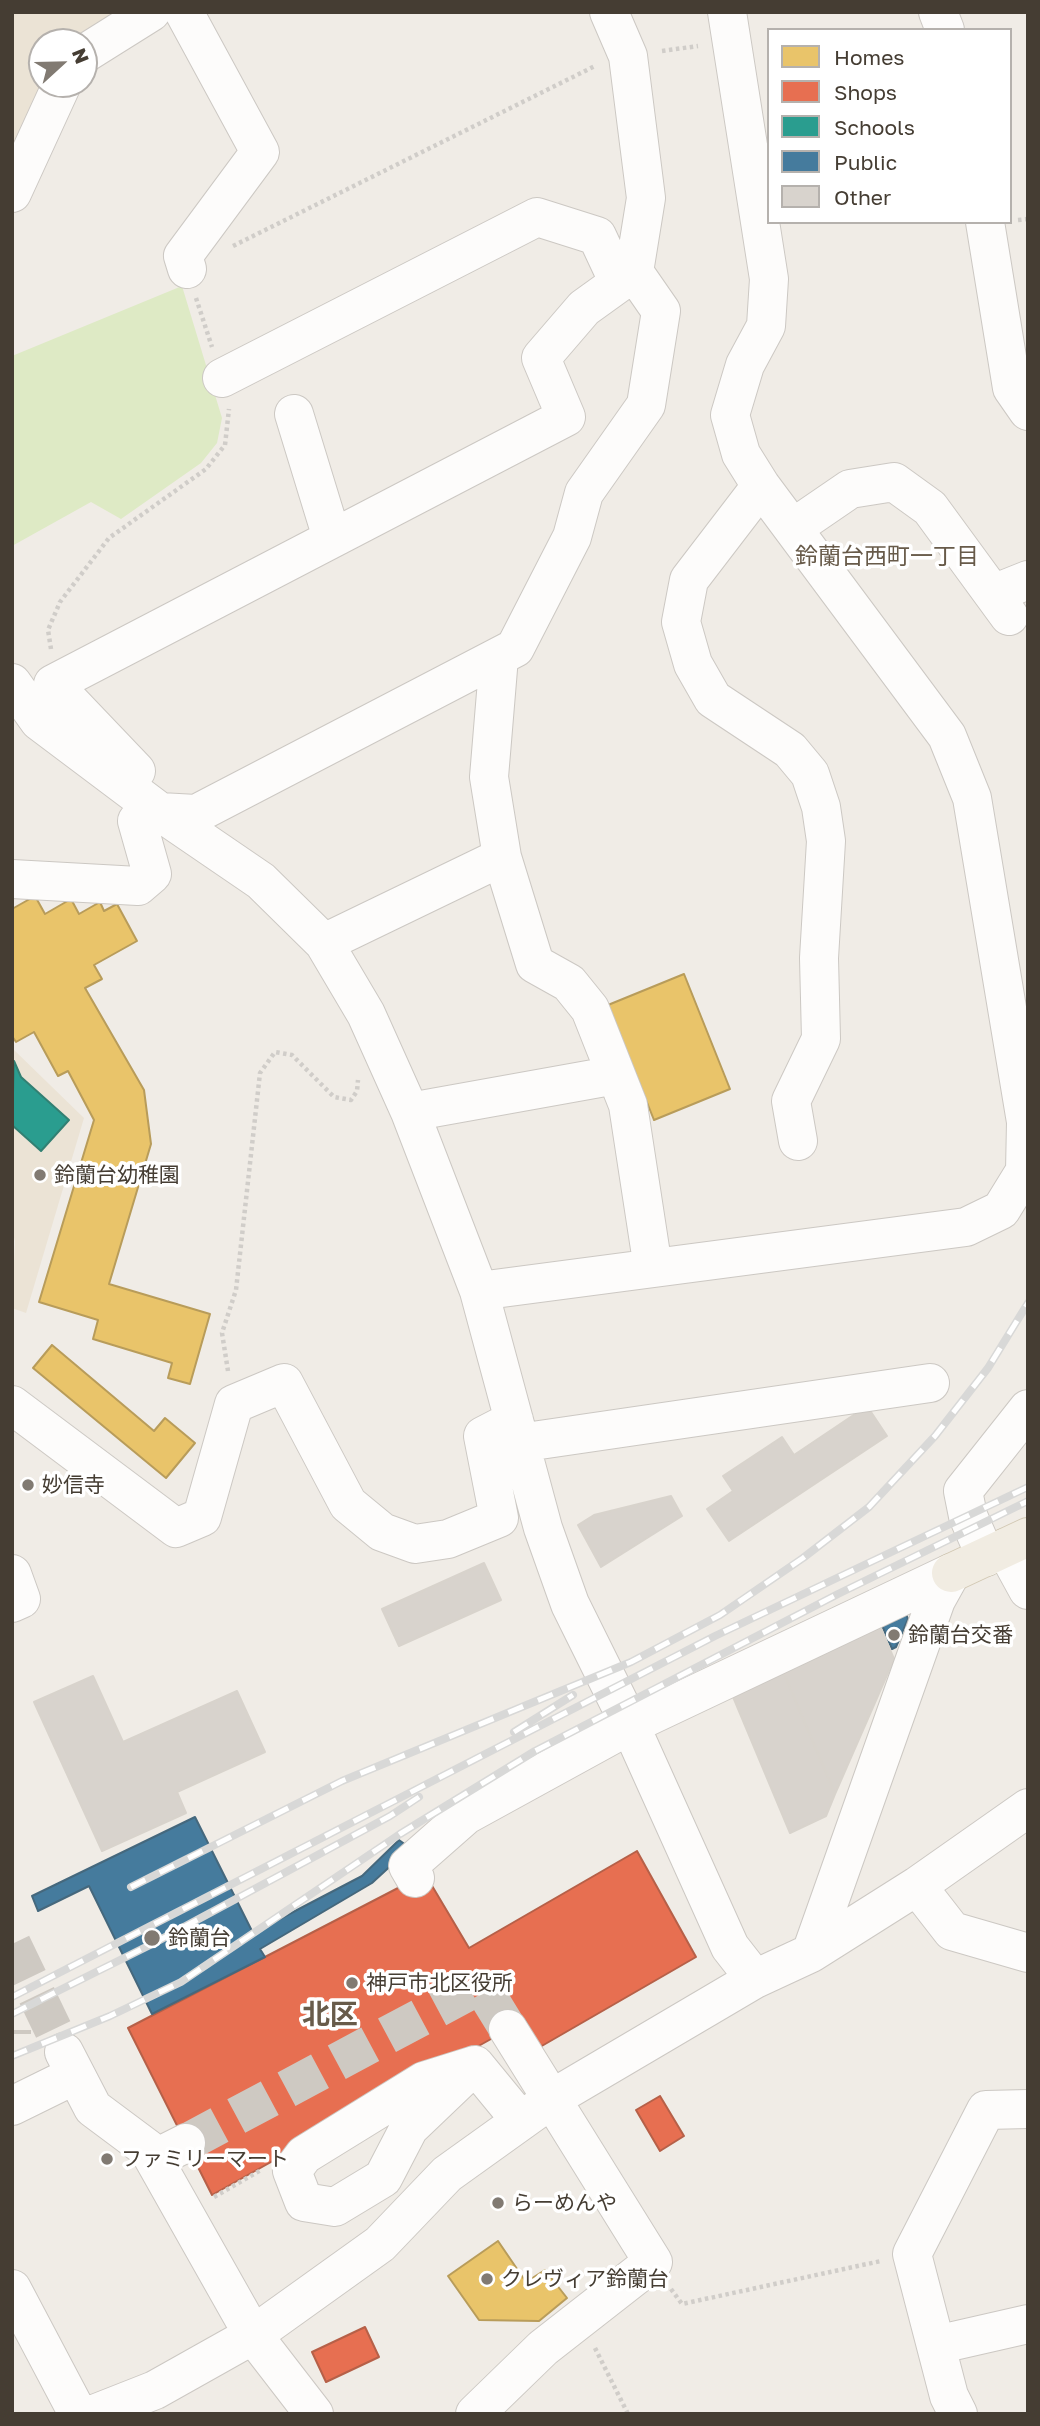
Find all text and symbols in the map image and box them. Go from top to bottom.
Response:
north arrow [28,28,98,98]
legend [767,28,1012,224]
text: Homes [834,44,904,70]
text: N [68,45,94,67]
text: Shops [834,79,897,105]
text: Schools [834,114,915,140]
text: Public [834,149,897,175]
text: Other [834,184,891,210]
district label: 鈴蘭台西町一丁目 [795,543,979,571]
place label: 鈴蘭台幼稚園 [54,1162,180,1188]
marker: 鈴蘭台幼稚園 [32,1167,48,1183]
place label: 妙信寺 [42,1472,105,1498]
marker: 妙信寺 [20,1477,36,1493]
place label: 鈴蘭台交番 [908,1622,1013,1648]
marker: 鈴蘭台交番 [886,1627,902,1643]
place label: 鈴蘭台 [168,1925,231,1951]
marker: 鈴蘭台 [142,1928,162,1948]
place label: 神戸市北区役所 [366,1970,513,1996]
marker: 神戸市北区役所 [344,1975,360,1991]
district label: 北区 [302,1998,358,2032]
place label: ファミリーマート [121,2146,289,2172]
marker: ファミリーマート [99,2151,115,2167]
place label: らーめんや [512,2190,617,2216]
marker: らーめんや [490,2195,506,2211]
place label: クレヴィア鈴蘭台 [501,2266,669,2292]
marker: クレヴィア鈴蘭台 [479,2271,495,2287]

